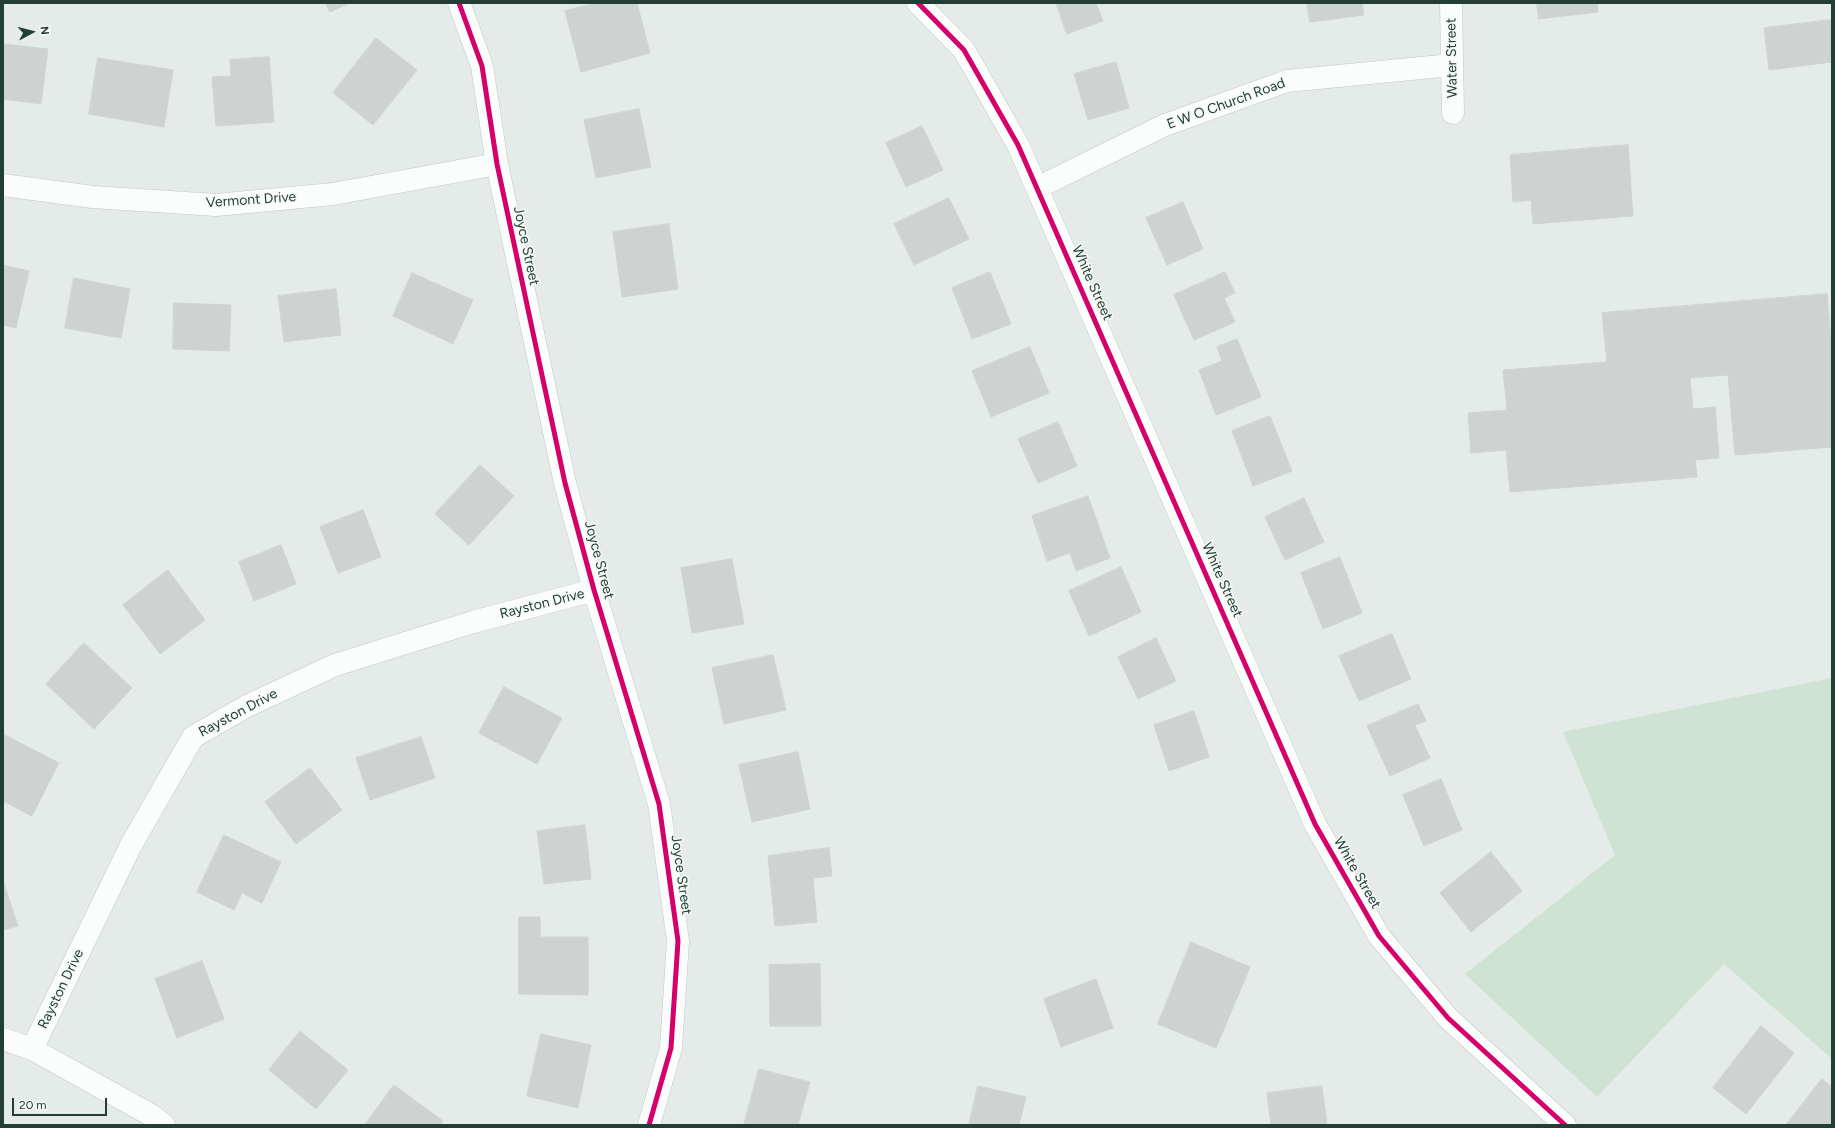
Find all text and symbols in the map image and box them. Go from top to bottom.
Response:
north arrow [12,12,52,52]
street label: Water Street [1443,18,1461,98]
text: N [37,25,51,35]
street label: E W O Church Road [1165,75,1287,133]
street label: Vermont Drive [205,188,297,212]
street label: Joyce Street [509,205,543,287]
street label: White Street [1068,243,1116,323]
street label: Joyce Street [581,519,617,601]
street label: White Street [1198,540,1246,620]
street label: Rayston Drive [498,585,586,623]
street label: Rayston Drive [196,685,280,741]
street label: Joyce Street [667,834,695,916]
street label: White Street [1330,834,1384,912]
street label: Rayston Drive [34,946,88,1032]
scale bar [14,1090,109,1116]
text: 20 m [19,1098,47,1112]

